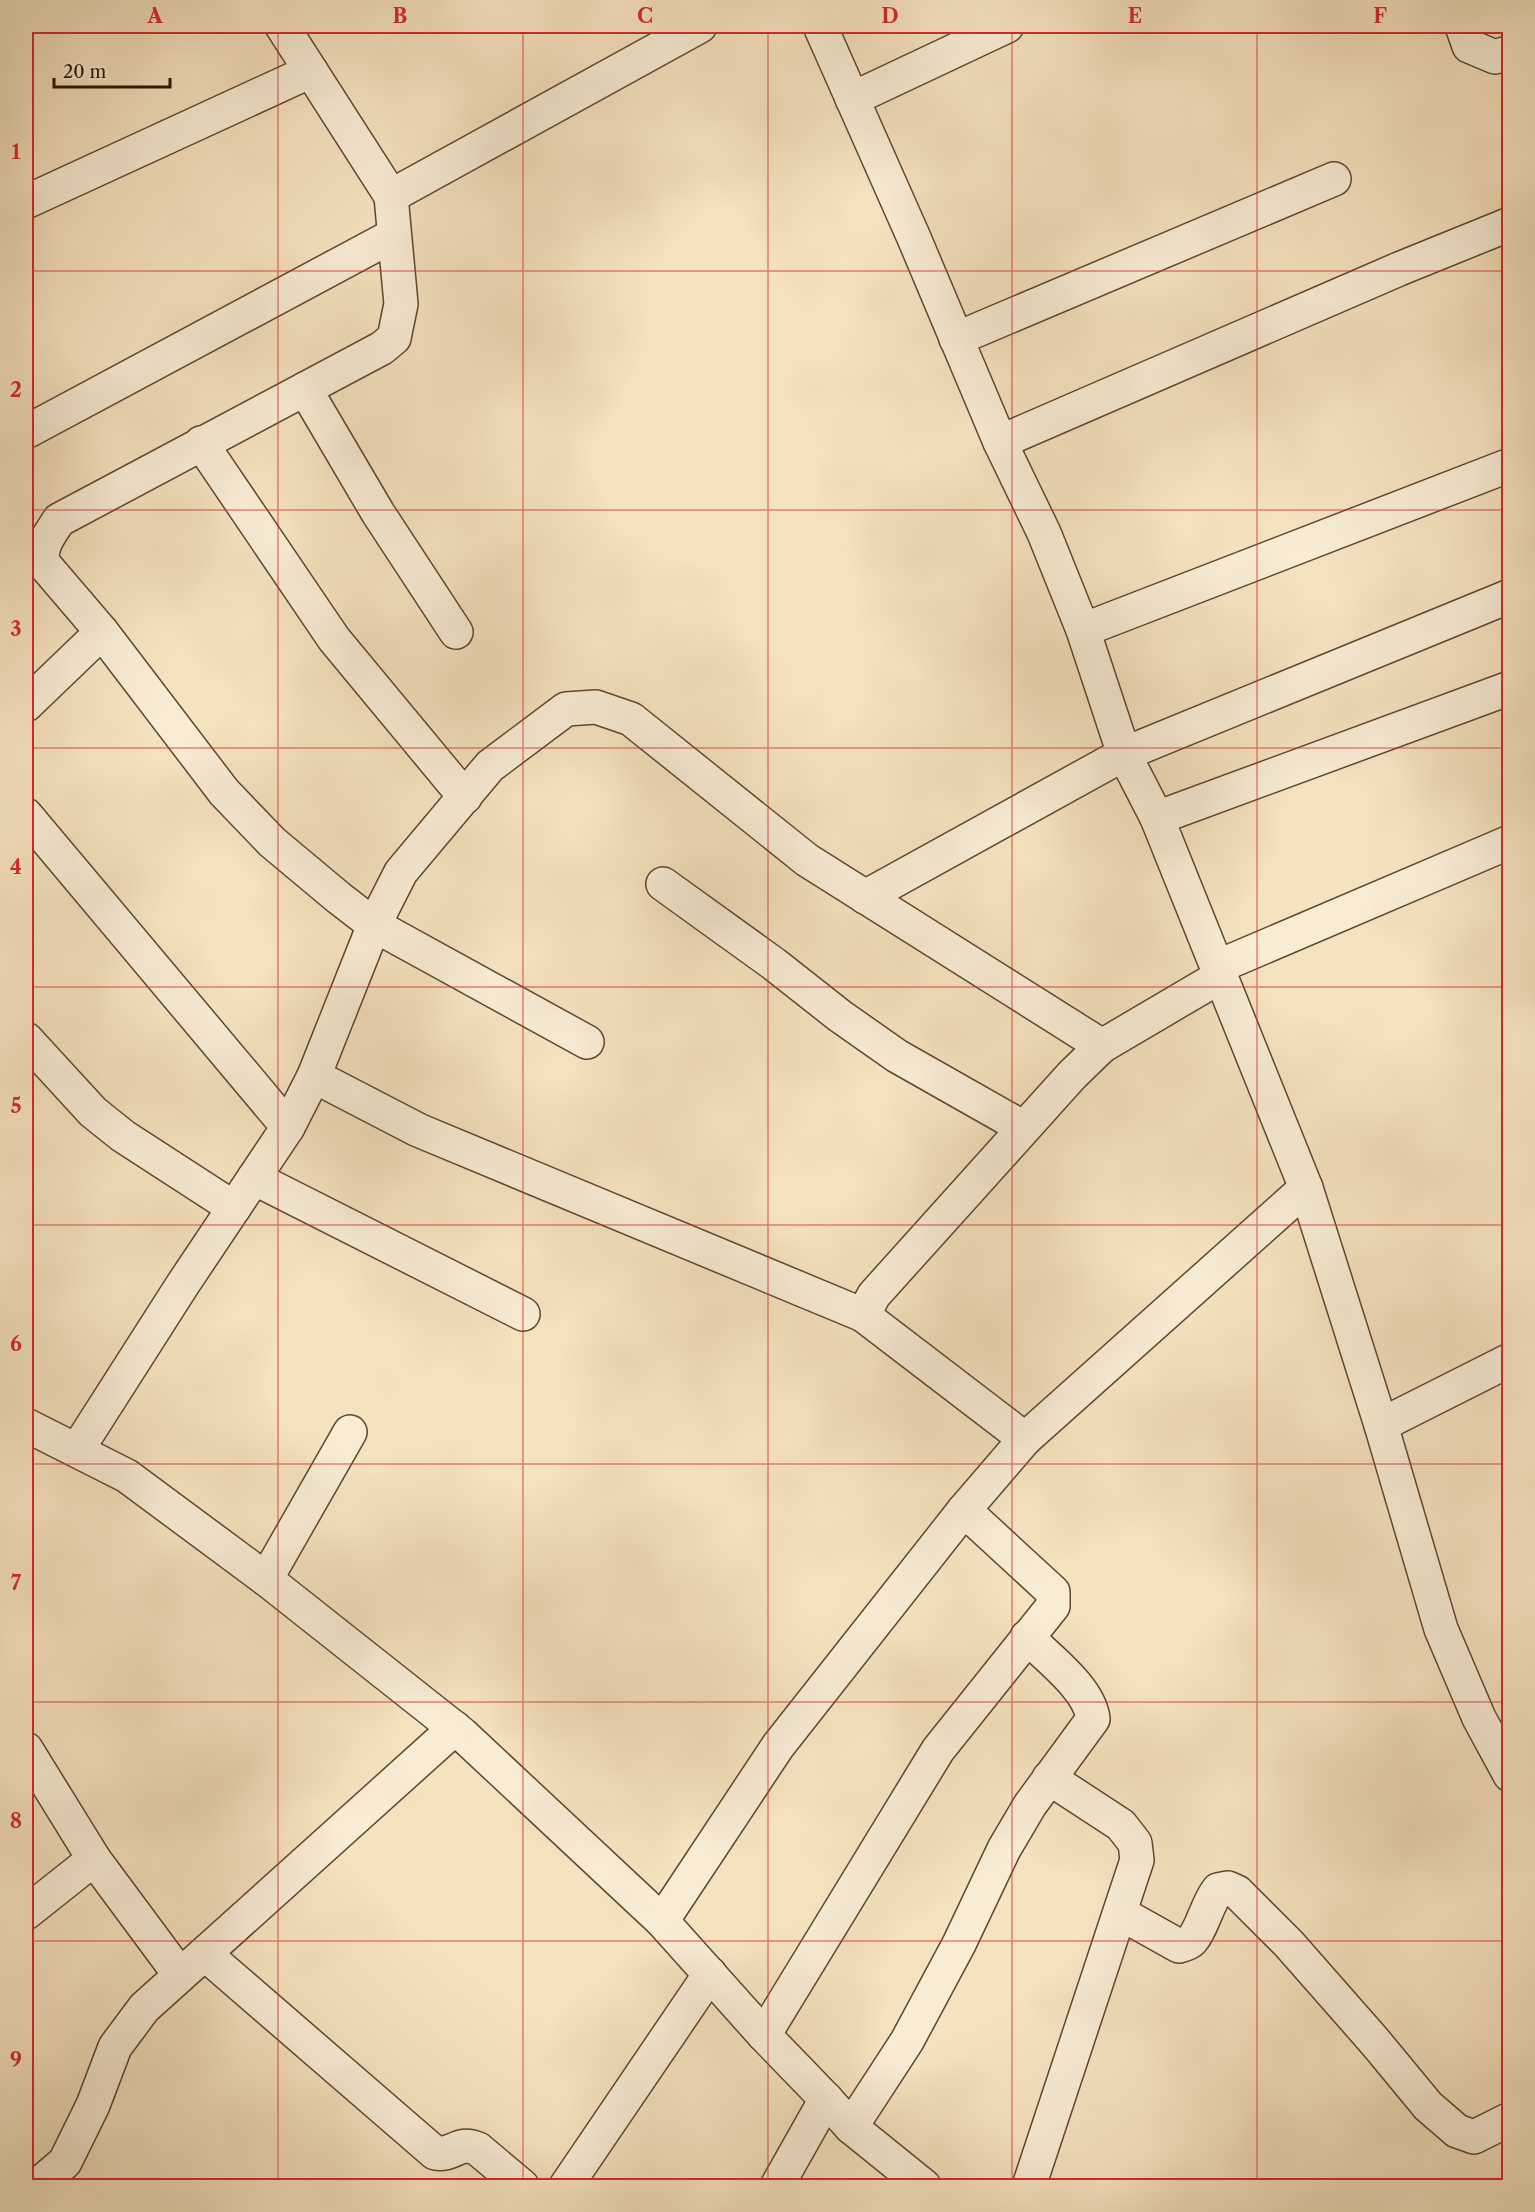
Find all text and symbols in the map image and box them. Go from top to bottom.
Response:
text: A [146,4,163,28]
text: B [393,4,408,28]
text: C [637,4,653,28]
text: D [881,4,899,28]
text: E [1128,4,1142,28]
text: F [1373,4,1387,28]
scale bar [54,51,170,89]
text: 20 m [63,61,107,83]
text: 1 [12,140,21,164]
text: 2 [10,378,22,402]
text: 3 [10,617,22,641]
text: 4 [10,855,22,879]
text: 5 [10,1094,22,1118]
text: 6 [10,1332,22,1356]
text: 7 [11,1571,22,1595]
text: 8 [10,1809,22,1833]
text: 9 [10,2048,22,2072]

